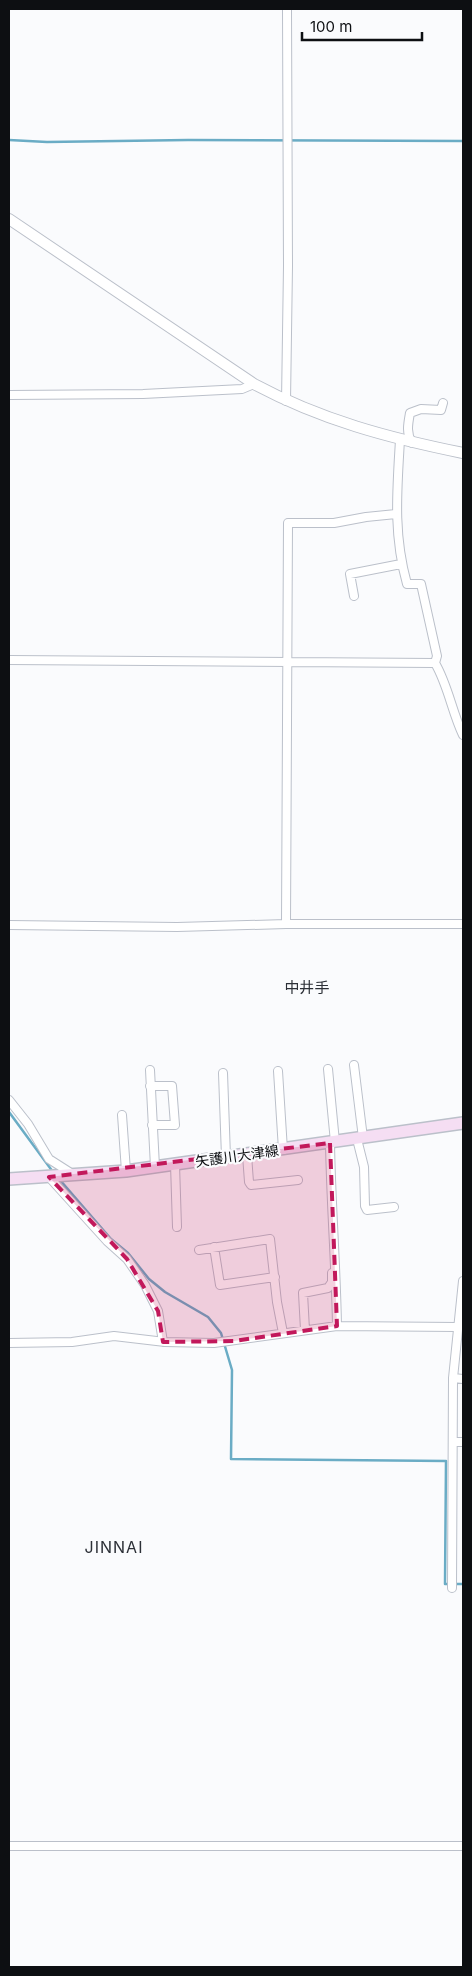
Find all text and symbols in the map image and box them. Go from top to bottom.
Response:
scale bar [302,10,422,42]
text: 100 m [310,17,352,36]
district label: 中井手 [284,978,330,997]
street label: 矢護川大津線 [194,1141,280,1170]
district label: JINNAI [85,1537,143,1557]

